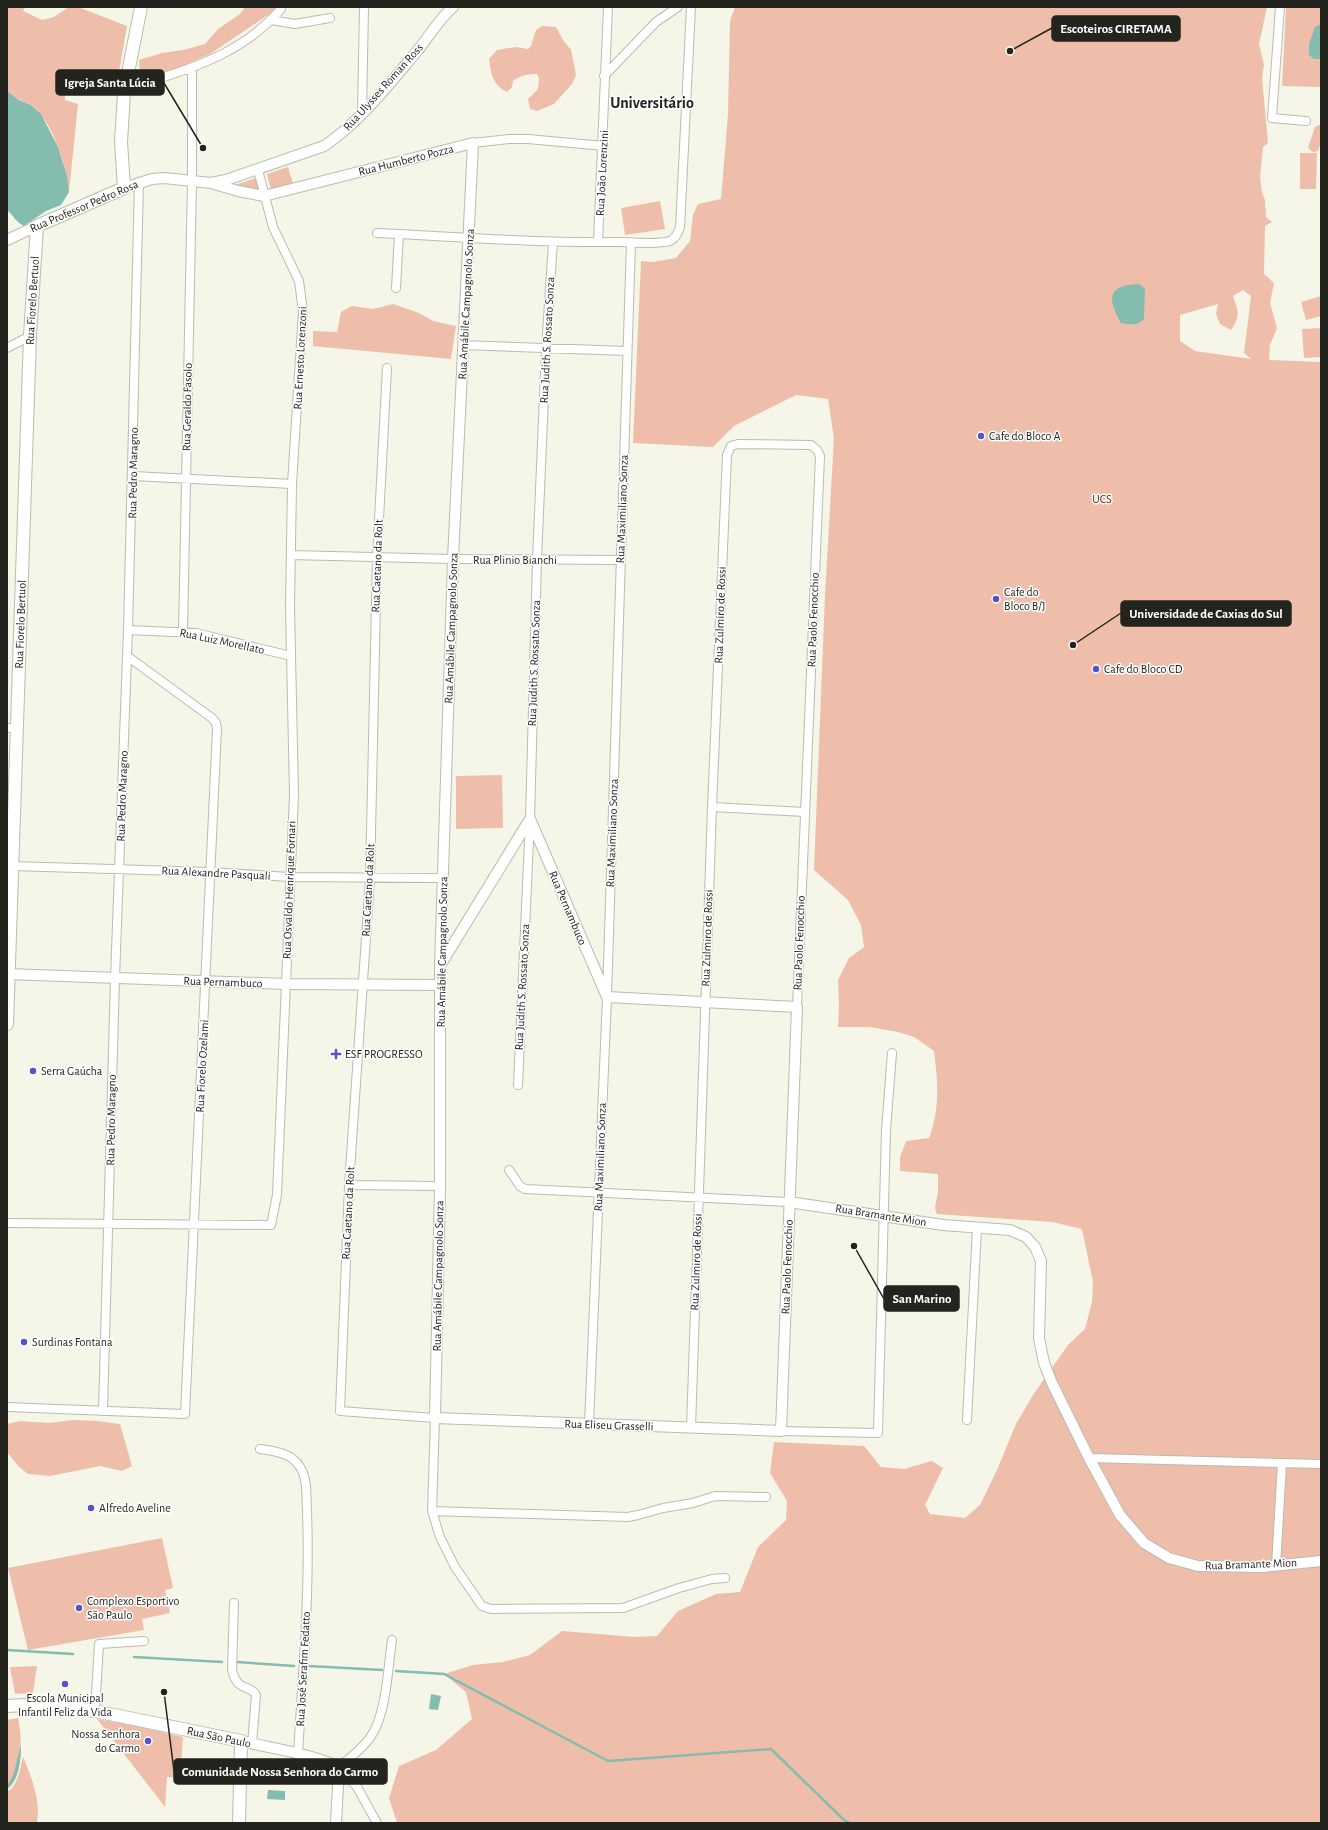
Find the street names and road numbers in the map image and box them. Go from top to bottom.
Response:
street label: Rua Ulysses Roman Ross [341,41,426,134]
street label: Rua João Lorenzini [594,130,610,216]
street label: Rua Humberto Pozza [357,142,455,178]
street label: Rua Professor Pedro Rosa [28,178,140,234]
street label: Rua Amábile Campagnolo Sonza [456,228,476,380]
street label: Rua Fiorelo Bertuol [24,256,41,345]
street label: Rua Judith S. Rossato Sonza [538,276,556,404]
street label: Rua Ernesto Lorenzoni [291,306,309,410]
street label: Rua Geraldo Fasolo [180,363,194,451]
street label: Rua Pedro Maragno [126,427,140,519]
street label: Rua Maximiliano Sonza [614,454,630,564]
street label: Rua Caetano da Rolt [369,519,385,613]
street label: Rua Amábile Campagnolo Sonza [442,552,460,704]
street label: Rua Plinio Bianchi [473,554,557,566]
street label: Rua Zulmiro de Rossi [712,566,728,664]
street label: Rua Paolo Fenocchio [805,572,821,668]
street label: Rua Fiorelo Bertuol [13,580,28,669]
street label: Rua Judith S. Rossato Sonza [526,599,542,726]
street label: Rua Luiz Morellato [178,626,266,656]
street label: Rua Pedro Maragno [114,750,130,842]
street label: Rua Maximiliano Sonza [604,778,620,888]
street label: Rua Osvaldo Henrique Fornari [281,821,297,959]
street label: Rua Caetano da Rolt [360,843,376,937]
street label: Rua Alexandre Pasquali [161,864,271,882]
street label: Rua Pernambuco [547,869,589,947]
street label: Rua Amábile Campagnolo Sonza [435,876,449,1028]
street label: Rua Zulmiro de Rossi [699,889,715,987]
street label: Rua Paolo Fenocchio [791,895,807,991]
street label: Rua Judith S. Rossato Sonza [513,923,531,1051]
street label: Rua Pernambuco [183,975,263,989]
street label: Rua Fiorelo Ozelami [194,1019,210,1113]
street label: Rua Pedro Maragno [104,1074,118,1166]
street label: Rua Maximiliano Sonza [592,1102,608,1212]
street label: Rua Caetano da Rolt [340,1166,356,1260]
street label: Rua Amábile Campagnolo Sonza [431,1200,445,1352]
street label: Rua Bramante Mion [834,1202,928,1228]
street label: Rua Zulmiro de Rossi [688,1213,704,1311]
street label: Rua Paolo Fenocchio [779,1219,795,1315]
street label: Rua Eliseu Grasselli [564,1417,654,1433]
street label: Rua Bramante Mion [1205,1556,1297,1572]
street label: Rua José Serafim Fedatto [294,1611,312,1727]
street label: Rua São Paulo [186,1724,252,1750]

